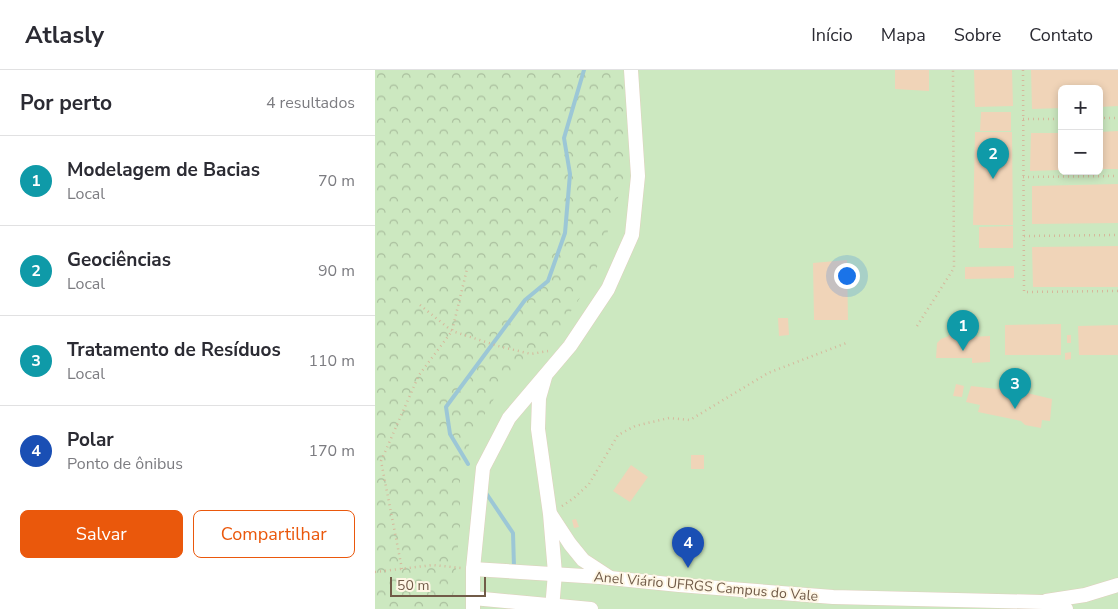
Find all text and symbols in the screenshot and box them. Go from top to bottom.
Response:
text: Atlasly [25,19,104,51]
text: Início [811,23,853,47]
text: Mapa [881,23,926,47]
text: Sobre [954,23,1001,47]
text: Contato [1029,23,1093,47]
map controls [1058,85,1103,175]
button: + [1058,85,1103,130]
text: Por perto [20,89,112,117]
text: 4 resultados [266,92,355,114]
button: − [1058,130,1103,175]
pin: 2 [977,138,1009,179]
text: Modelagem de Bacias [67,157,260,183]
text: 1 [31,170,41,192]
text: 70 m [318,170,355,192]
text: Local [67,183,105,205]
text: Geociências [67,247,171,273]
text: 2 [31,260,41,282]
text: 90 m [318,260,355,282]
your location [834,263,860,289]
text: Local [67,273,105,295]
pin: 1 [947,310,979,351]
text: Tratamento de Resíduos [67,337,281,363]
text: 3 [31,350,41,372]
text: 110 m [308,350,355,372]
text: Local [67,363,105,385]
pin: 3 [999,368,1031,409]
text: Polar [67,427,114,453]
text: 4 [31,440,41,462]
text: 170 m [308,440,355,462]
text: Ponto de ônibus [67,453,183,475]
button: Salvar [20,510,183,558]
button: Compartilhar [193,510,355,558]
pin: 4 [672,527,704,568]
street label: Anel Viário UFRGS Campus do Vale [593,567,819,606]
scale bar [390,574,486,597]
text: 50 m [397,576,429,595]

